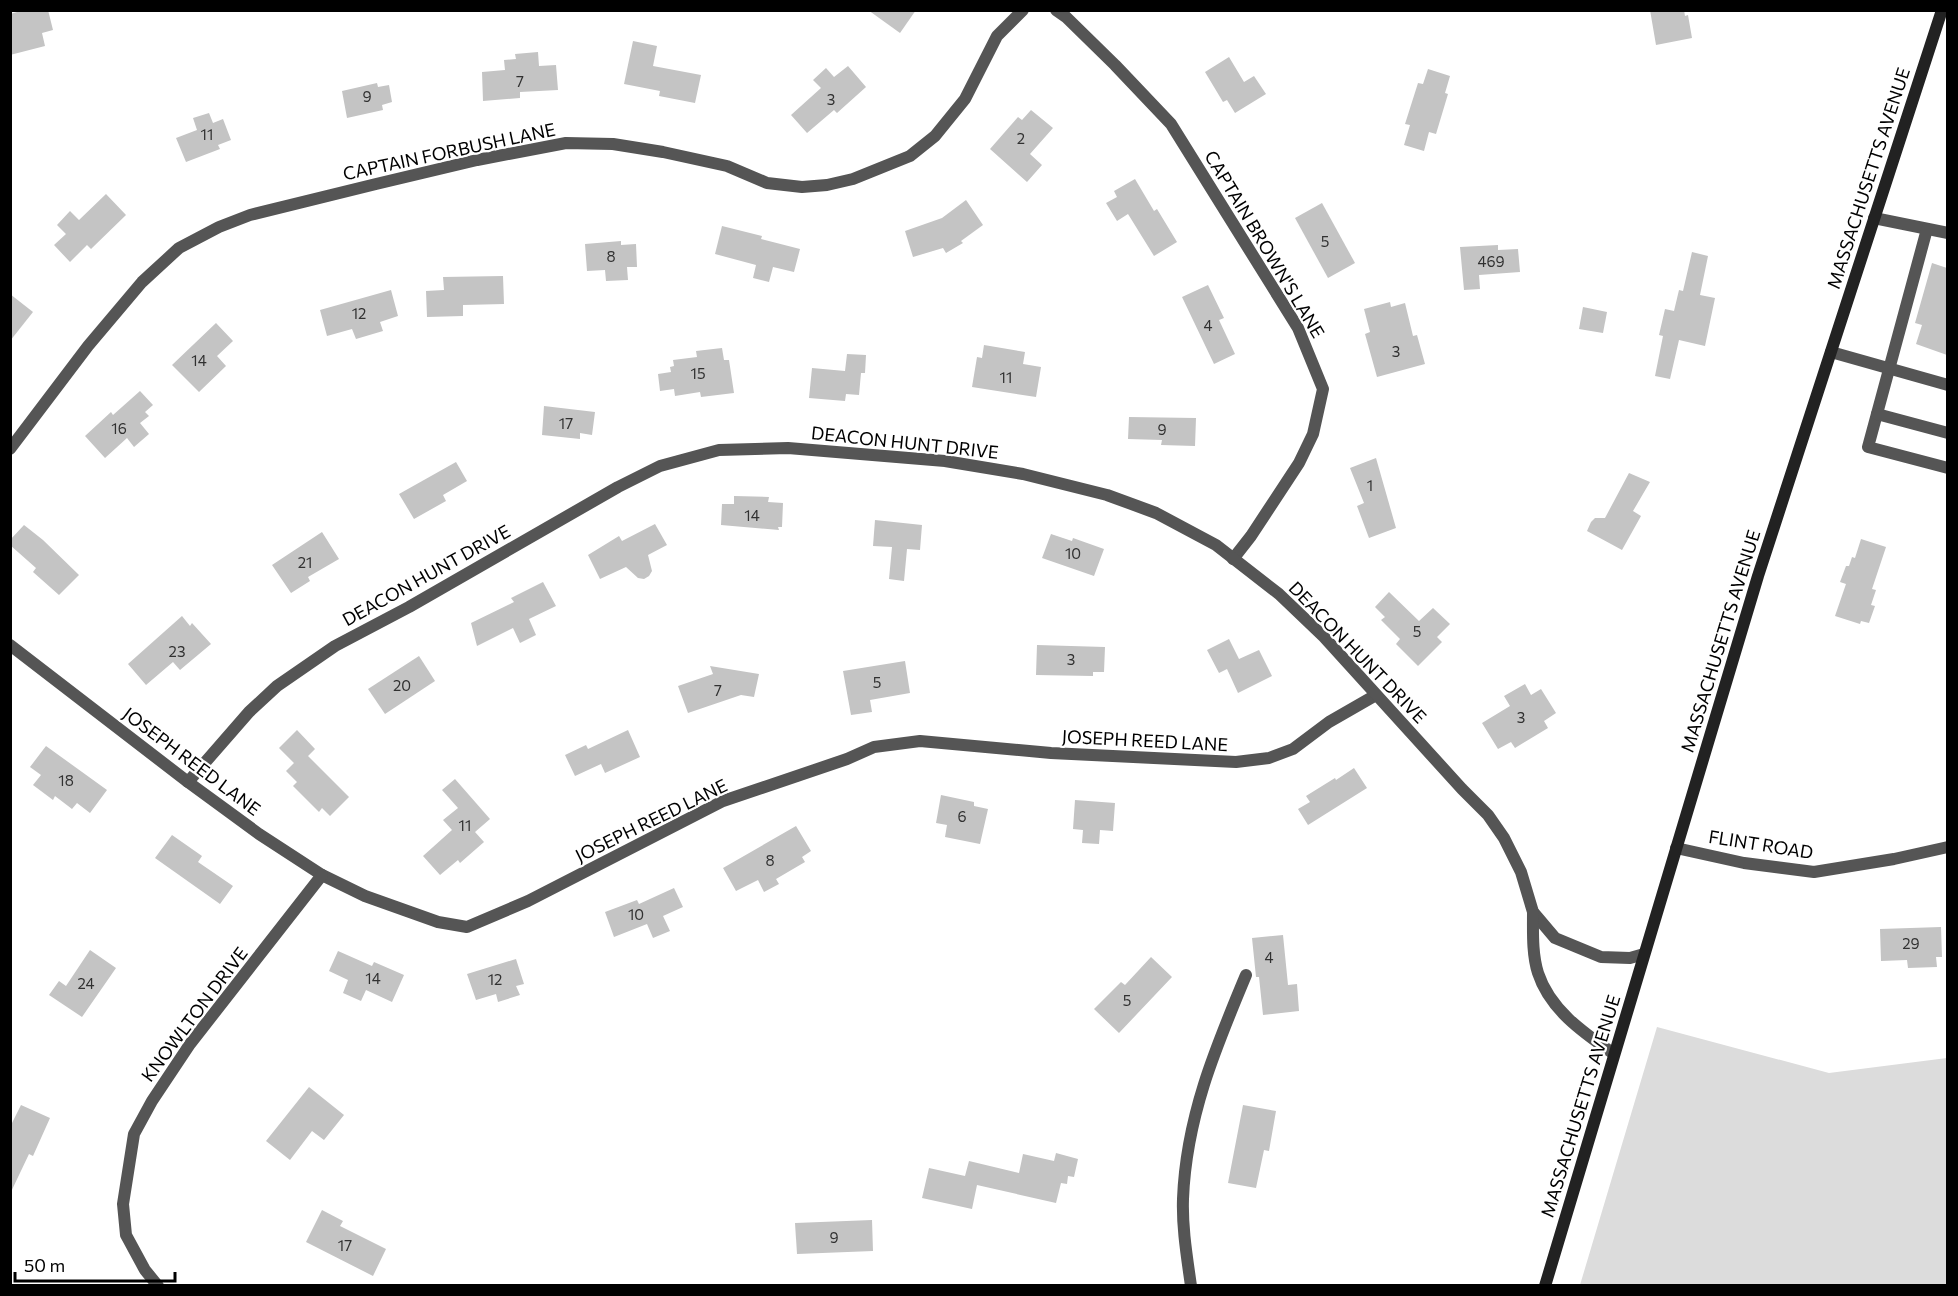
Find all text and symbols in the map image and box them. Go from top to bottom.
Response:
street label: MASSACHUSETTS AVENUE [1822,65,1914,291]
house number: 7 [516,72,524,90]
house number: 9 [362,87,372,105]
house number: 3 [827,90,835,108]
street label: CAPTAIN FORBUSH LANE [341,118,557,184]
house number: 11 [201,125,213,143]
house number: 2 [1017,129,1025,147]
street label: CAPTAIN BROWN'S LANE [1200,146,1330,342]
house number: 5 [1321,232,1329,250]
house number: 8 [606,247,616,265]
house number: 469 [1477,252,1505,270]
house number: 12 [352,304,366,322]
house number: 4 [1204,316,1213,334]
house number: 3 [1392,342,1400,360]
house number: 14 [191,351,207,369]
house number: 15 [690,364,706,382]
house number: 11 [1000,368,1012,386]
house number: 17 [559,414,573,432]
house number: 16 [111,419,127,437]
house number: 9 [1157,420,1167,438]
street label: DEACON HUNT DRIVE [810,421,1000,463]
house number: 1 [1367,476,1373,494]
house number: 14 [744,506,760,524]
street label: DEACON HUNT DRIVE [338,520,514,630]
street label: MASSACHUSETTS AVENUE [1676,527,1764,755]
house number: 10 [1065,544,1081,562]
house number: 21 [298,553,312,571]
street label: DEACON HUNT DRIVE [1285,577,1431,727]
house number: 5 [1413,622,1421,640]
house number: 23 [169,642,185,660]
house number: 3 [1067,650,1075,668]
house number: 5 [873,673,881,691]
house number: 20 [393,676,411,694]
house number: 7 [714,681,722,699]
street label: JOSEPH REED LANE [119,702,265,820]
house number: 3 [1517,708,1525,726]
street label: JOSEPH REED LANE [1061,725,1229,755]
house number: 18 [58,771,74,789]
street label: JOSEPH REED LANE [571,774,731,866]
house number: 6 [957,807,967,825]
house number: 11 [459,816,471,834]
street label: FLINT ROAD [1707,825,1815,863]
house number: 8 [765,851,775,869]
house number: 10 [628,905,644,923]
house number: 29 [1902,934,1920,952]
street label: KNOWLTON DRIVE [136,942,252,1086]
house number: 4 [1265,948,1274,966]
house number: 14 [365,969,381,987]
house number: 12 [488,970,502,988]
house number: 24 [77,974,95,992]
house number: 5 [1123,991,1131,1009]
street label: MASSACHUSETTS AVENUE [1536,992,1624,1220]
house number: 9 [829,1228,839,1246]
house number: 17 [338,1236,352,1254]
scale bar [15,1245,176,1283]
text: 50 m [24,1254,65,1276]

